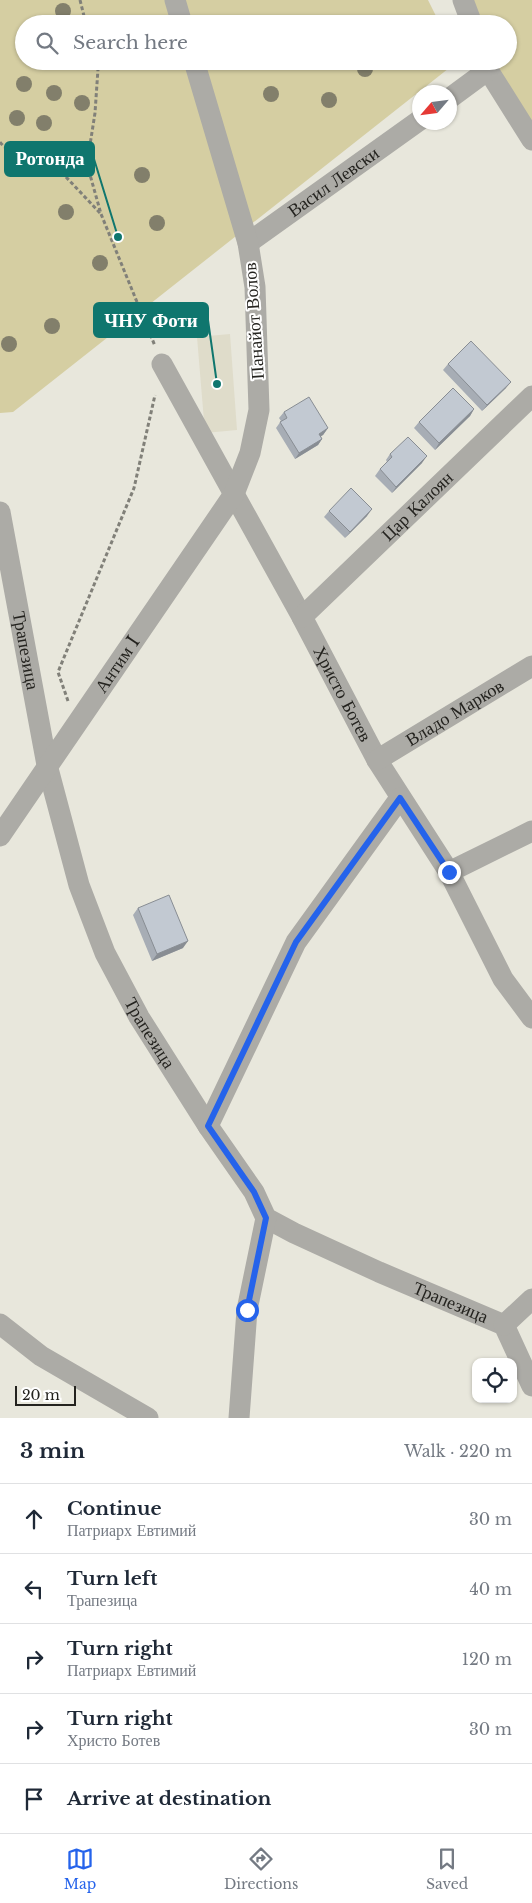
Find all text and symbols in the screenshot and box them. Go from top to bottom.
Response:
search box [15,15,517,70]
icon: search [33,29,61,57]
text: Search here [73,31,188,54]
north arrow [412,85,457,130]
callout: Ротонда [5,142,94,176]
street label: Васил Левски [284,142,383,222]
text: Ротонда [15,147,85,170]
street label: Панайот Волов [239,262,269,380]
callout: ЧНУ Фоти [94,303,208,337]
text: ЧНУ Фоти [104,309,198,332]
street label: Цар Калоян [377,467,458,545]
street label: Трапезица [8,610,44,692]
street label: Антим I [90,632,145,697]
street label: Христо Ботев [308,642,376,745]
street label: Владо Марков [402,675,508,751]
route end [438,861,461,884]
street label: Трапезица [120,994,180,1073]
street label: Трапезица [410,1277,491,1328]
route start [236,1299,259,1322]
map controls [472,1358,517,1403]
button: locate [472,1358,517,1403]
scale bar [15,1383,76,1406]
text: 20 m [22,1386,60,1404]
text: 3 min [20,1438,85,1464]
text: Walk · 220 m [404,1441,512,1461]
text: Continue [67,1497,162,1520]
icon: ahead [20,1505,48,1533]
text: 30 m [469,1509,512,1529]
text: Патриарх Евтимий [67,1520,196,1540]
text: Turn left [67,1567,158,1590]
icon: left [20,1575,48,1603]
text: 40 m [469,1579,512,1599]
text: Трапезица [67,1590,137,1610]
text: Turn right [67,1637,173,1660]
icon: right [20,1645,48,1673]
text: 120 m [462,1649,512,1669]
text: Патриарх Евтимий [67,1660,196,1680]
text: Turn right [67,1707,173,1730]
icon: right [20,1715,48,1743]
text: 30 m [469,1719,512,1739]
text: Христо Ботев [67,1730,160,1750]
icon: arrive [20,1785,48,1813]
text: Arrive at destination [67,1787,271,1810]
tab: Map [64,1845,96,1893]
tab: Directions [224,1845,298,1893]
tab: Saved [426,1845,468,1893]

